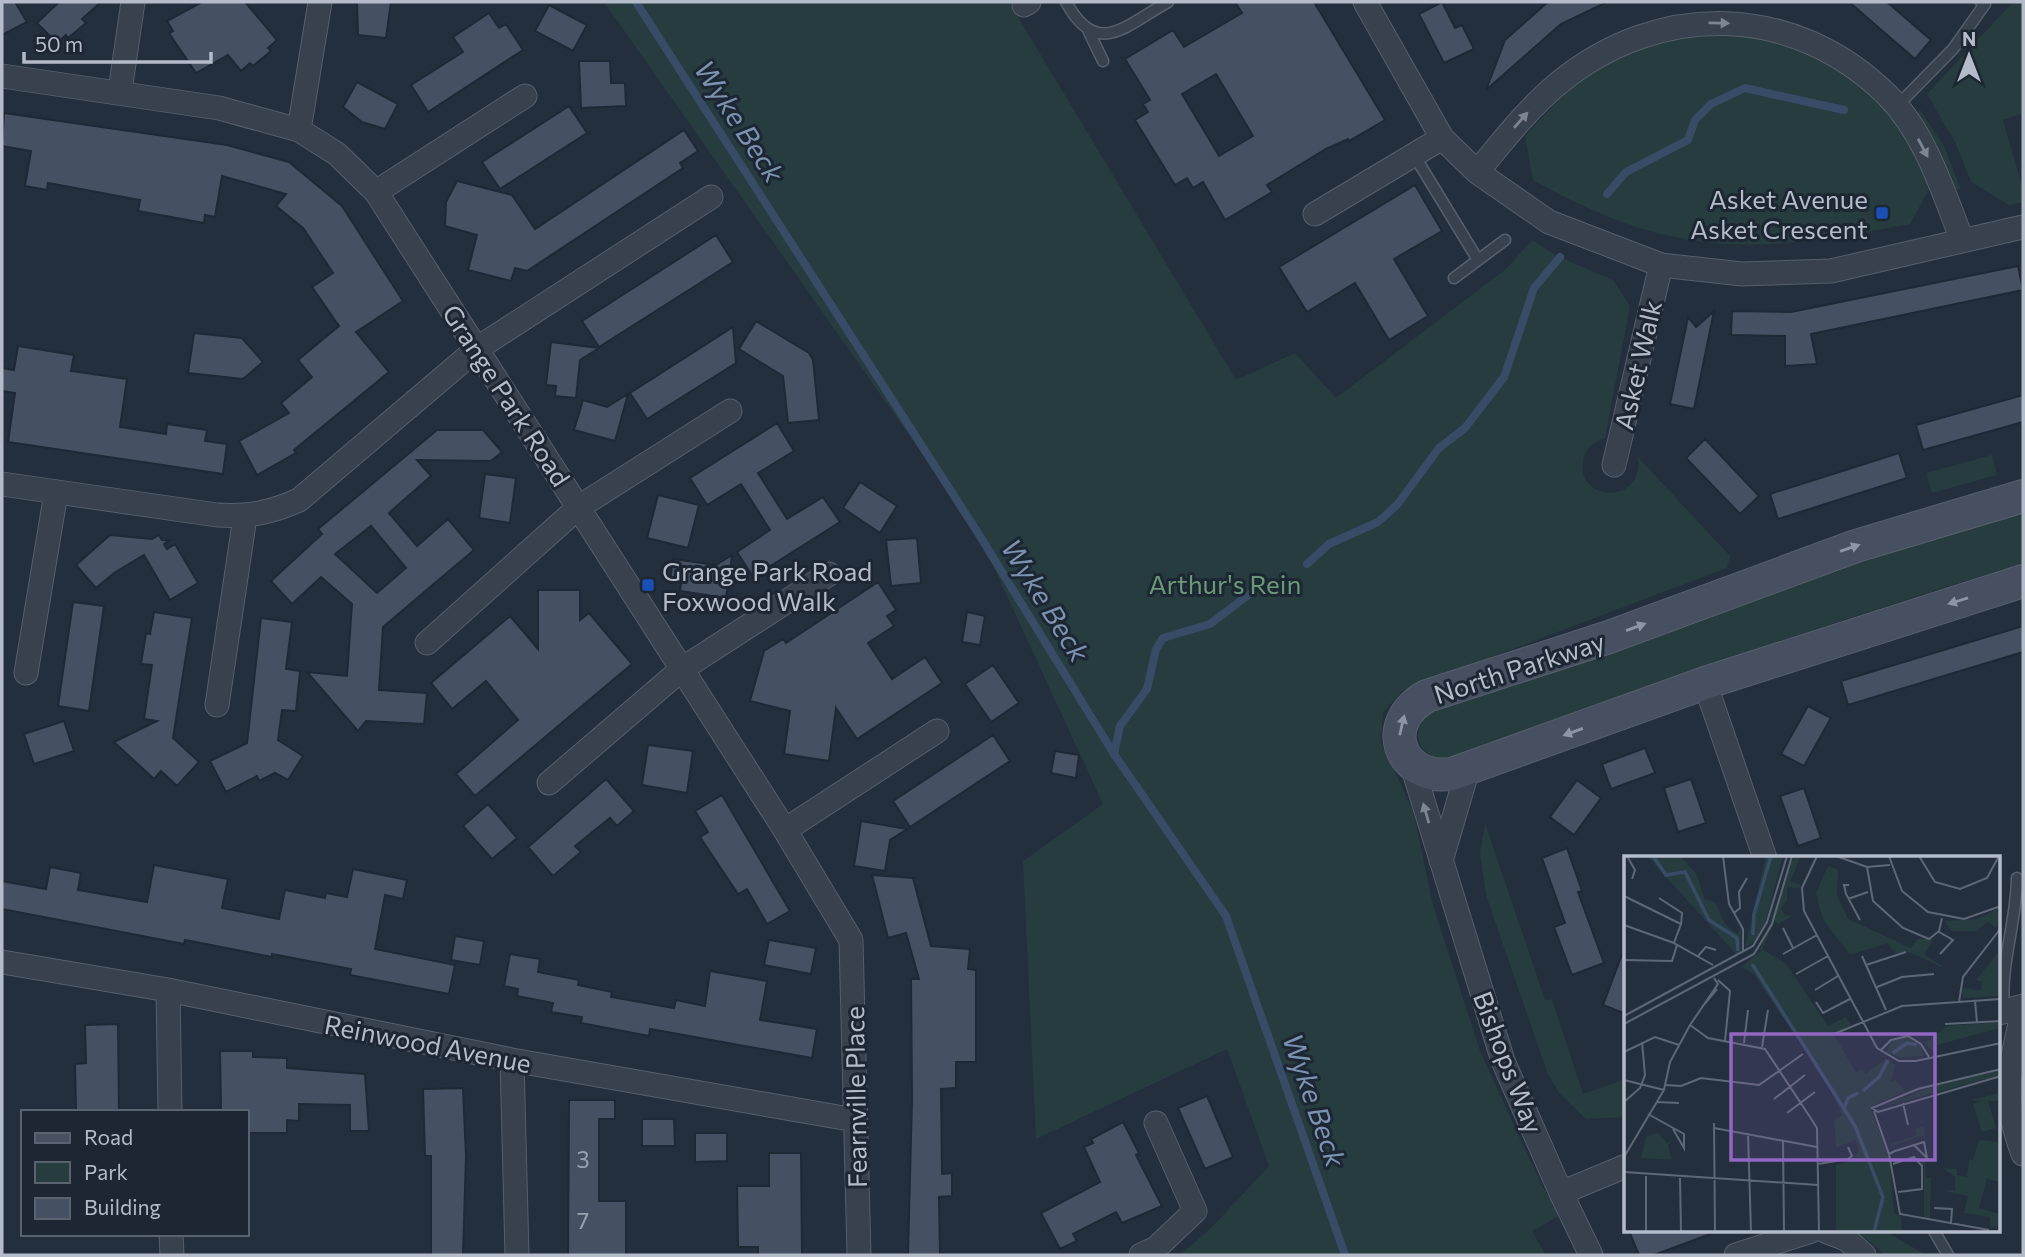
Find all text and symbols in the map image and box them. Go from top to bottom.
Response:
one-way arrow [1708,17,1730,29]
scale bar [24,21,212,65]
north arrow [1934,21,2004,91]
text: N [1962,27,1976,50]
text: 50 m [35,31,83,56]
water label: Wyke Beck [688,54,792,189]
one-way arrow [1513,112,1528,129]
one-way arrow [1917,138,1928,158]
place label: Asket Avenue Asket Crescent [1690,183,1868,244]
marker: Asket Avenue Asket Crescent [1874,205,1890,221]
street label: Asket Walk [1607,297,1667,433]
street label: Grange Park Road [437,298,577,492]
water label: Wyke Beck [995,532,1098,669]
one-way arrow [1839,542,1860,553]
place label: Grange Park Road Foxwood Walk [662,555,872,616]
park label: Arthur's Rein [1149,568,1301,599]
marker: Grange Park Road Foxwood Walk [640,577,656,593]
one-way arrow [1947,597,1968,607]
one-way arrow [1626,621,1647,632]
street label: North Parkway [1430,625,1608,709]
one-way arrow [1397,714,1408,736]
one-way arrow [1563,727,1584,738]
one-way arrow [1421,803,1431,824]
inset map [1624,856,2000,1232]
street label: Bishops Way [1468,987,1550,1137]
street label: Fearnville Place [838,1006,872,1188]
street label: Reinwood Avenue [322,1008,534,1078]
water label: Wyke Beck [1276,1029,1354,1172]
legend [21,1110,248,1236]
text: Road [84,1124,133,1149]
house number: 3 [576,1145,590,1173]
text: Park [84,1159,128,1184]
text: Building [84,1194,161,1219]
house number: 7 [577,1206,589,1234]

